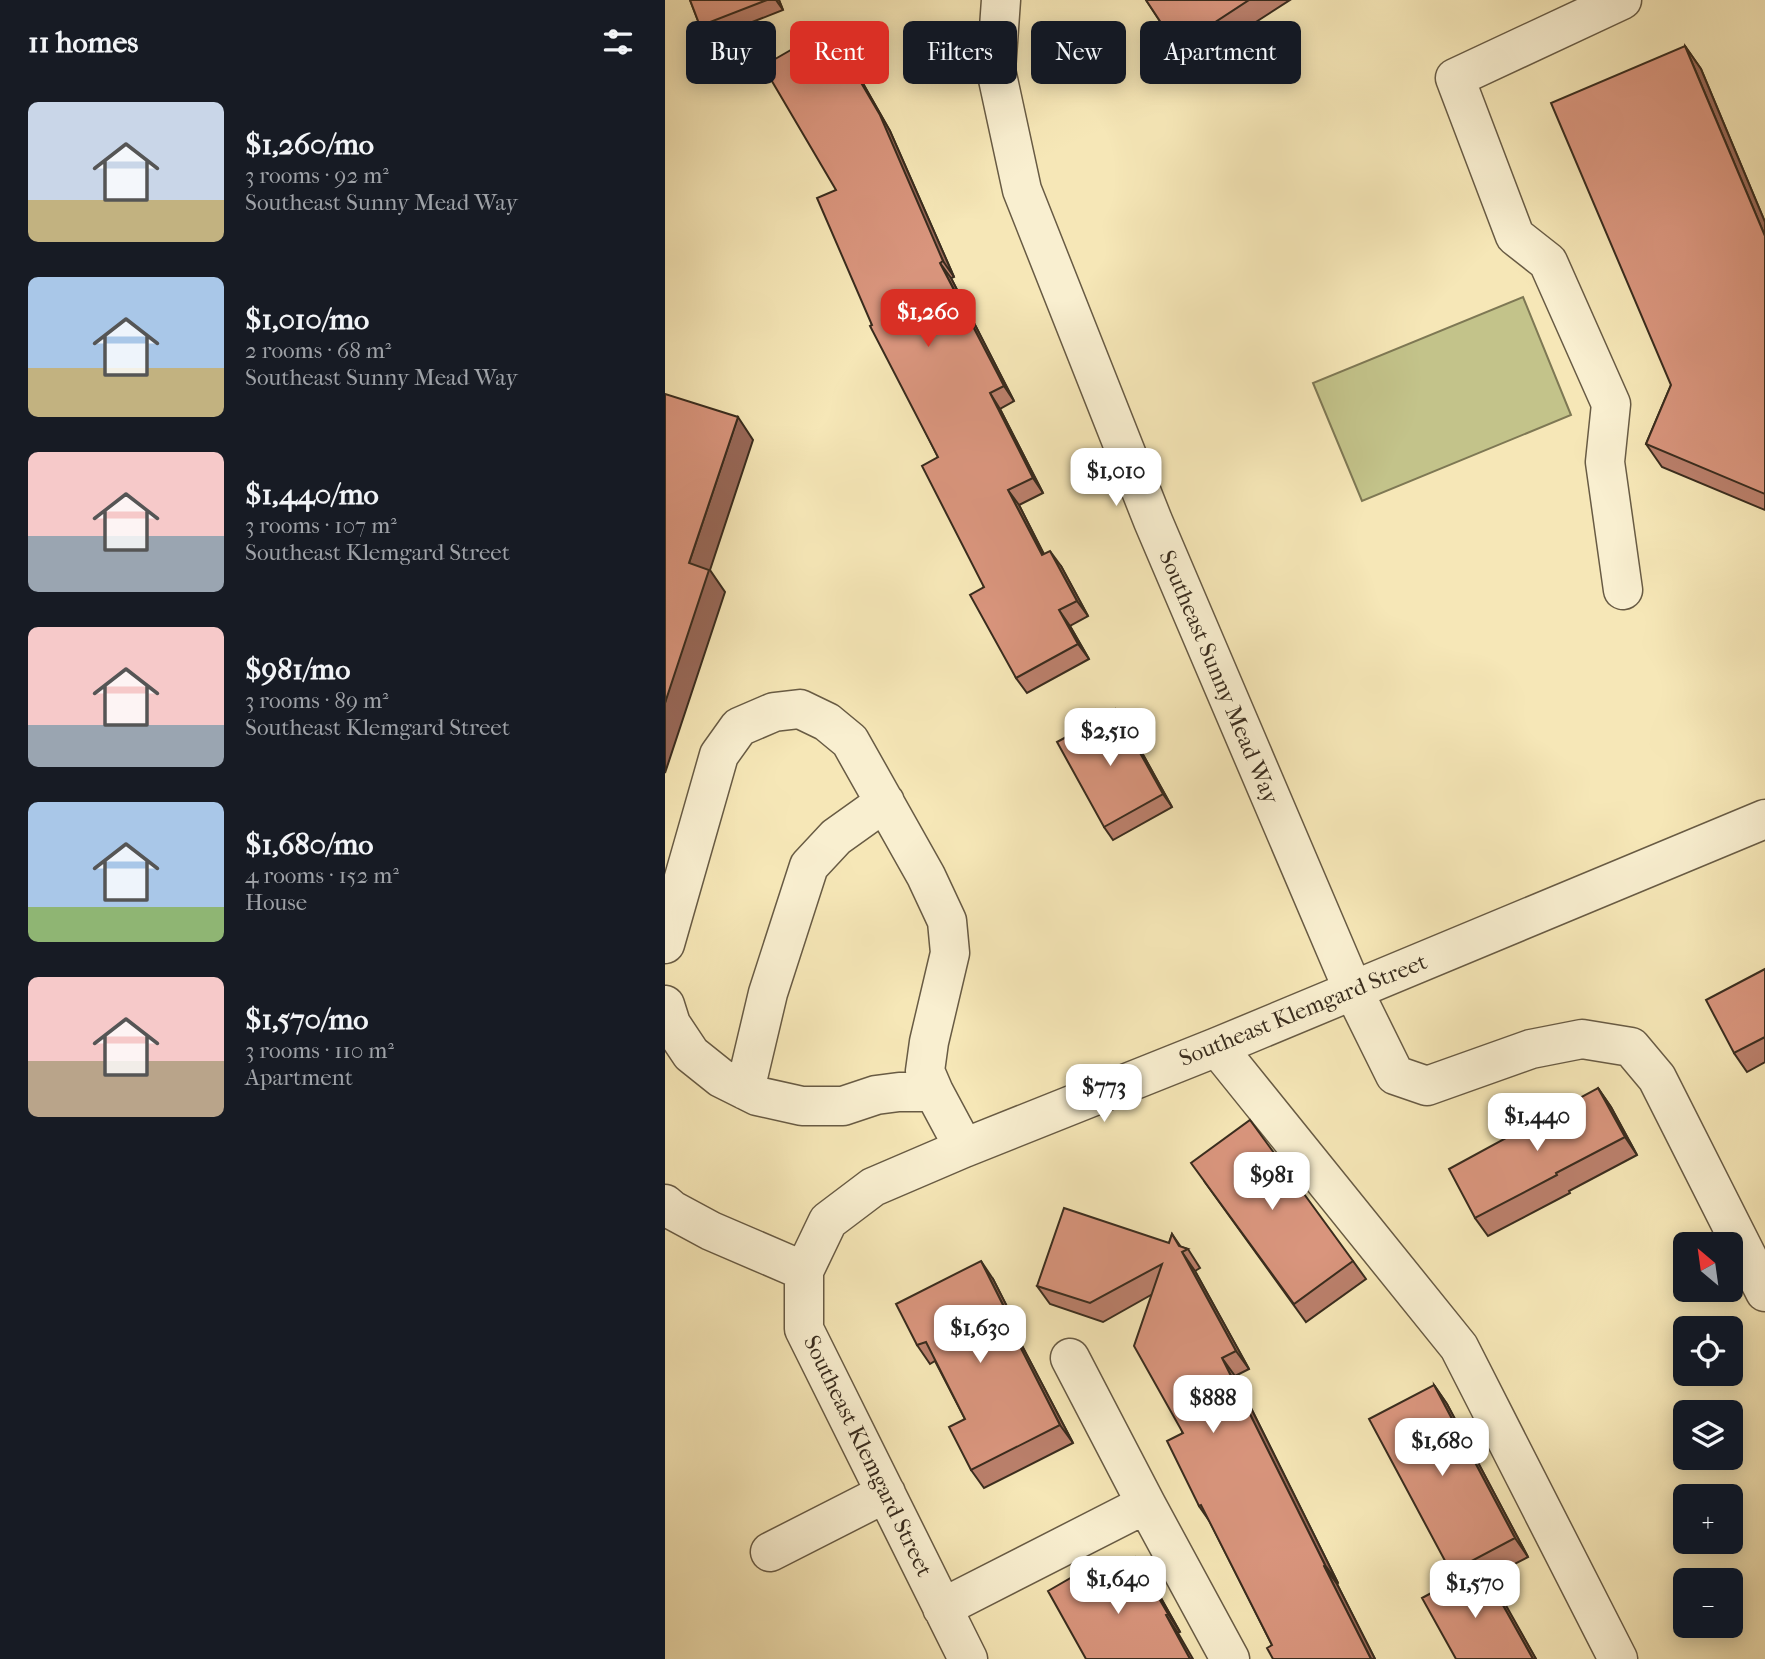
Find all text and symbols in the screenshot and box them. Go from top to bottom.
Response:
chip: Buy [686,21,776,84]
chip: Rent [790,21,889,84]
chip: Filters [903,21,1017,84]
chip: New [1031,21,1126,84]
chip: Apartment [1140,21,1301,84]
icon: filters [599,23,637,61]
text: 11 homes [28,25,138,60]
text: $1,260/mo [245,127,374,162]
icon: home [84,130,168,214]
text: 3 rooms · 92 m² [245,162,389,189]
text: Southeast Sunny Mead Way [245,189,518,216]
pin: $1,260 [871,290,985,349]
text: $1,260 [897,298,959,325]
text: $1,010/mo [245,302,369,337]
icon: home [84,305,168,389]
text: 2 rooms · 68 m² [245,337,391,364]
text: Southeast Sunny Mead Way [245,364,518,391]
pin: $1,010 [1059,448,1173,508]
text: $1,010 [1087,457,1145,484]
text: $1,440/mo [245,477,379,512]
icon: home [84,480,168,564]
text: 3 rooms · 107 m² [245,512,397,539]
text: Southeast Klemgard Street [245,539,510,566]
street label: Southeast Sunny Mead Way [1153,546,1285,808]
text: $981/mo [245,652,350,687]
icon: home [84,655,168,739]
text: 3 rooms · 89 m² [245,687,389,714]
pin: $2,510 [1053,708,1167,768]
text: Southeast Klemgard Street [245,714,510,741]
text: $2,510 [1080,717,1140,744]
text: $1,680/mo [245,827,373,862]
icon: home [84,830,168,914]
text: 4 rooms · 152 m² [245,862,399,889]
text: House [245,889,307,916]
street label: Southeast Klemgard Street [1175,948,1431,1072]
text: $1,570/mo [245,1002,368,1037]
icon: home [84,1005,168,1089]
text: 3 rooms · 110 m² [245,1037,394,1064]
text: Apartment [245,1064,353,1091]
pin: $773 [1063,1064,1145,1124]
text: $773 [1082,1073,1126,1100]
pin: $1,440 [1480,1094,1594,1153]
text: $1,440 [1504,1102,1570,1129]
pin: $981 [1231,1152,1313,1212]
text: $981 [1250,1161,1294,1188]
north arrow [1673,1232,1743,1302]
map controls [1673,1232,1743,1638]
pin: $1,630 [923,1306,1037,1365]
text: $1,630 [950,1314,1010,1341]
button: locate [1673,1316,1743,1386]
street label: Southeast Klemgard Street [798,1331,938,1581]
pin: $888 [1172,1376,1254,1435]
text: $888 [1189,1384,1237,1411]
button: layers [1673,1400,1743,1470]
pin: $1,680 [1385,1418,1499,1478]
text: $1,680 [1411,1427,1473,1454]
button: + [1673,1484,1743,1554]
pin: $1,640 [1061,1556,1175,1616]
pin: $1,570 [1418,1560,1532,1620]
text: $1,640 [1086,1565,1150,1592]
button: − [1673,1568,1743,1638]
text: $1,570 [1446,1569,1504,1596]

